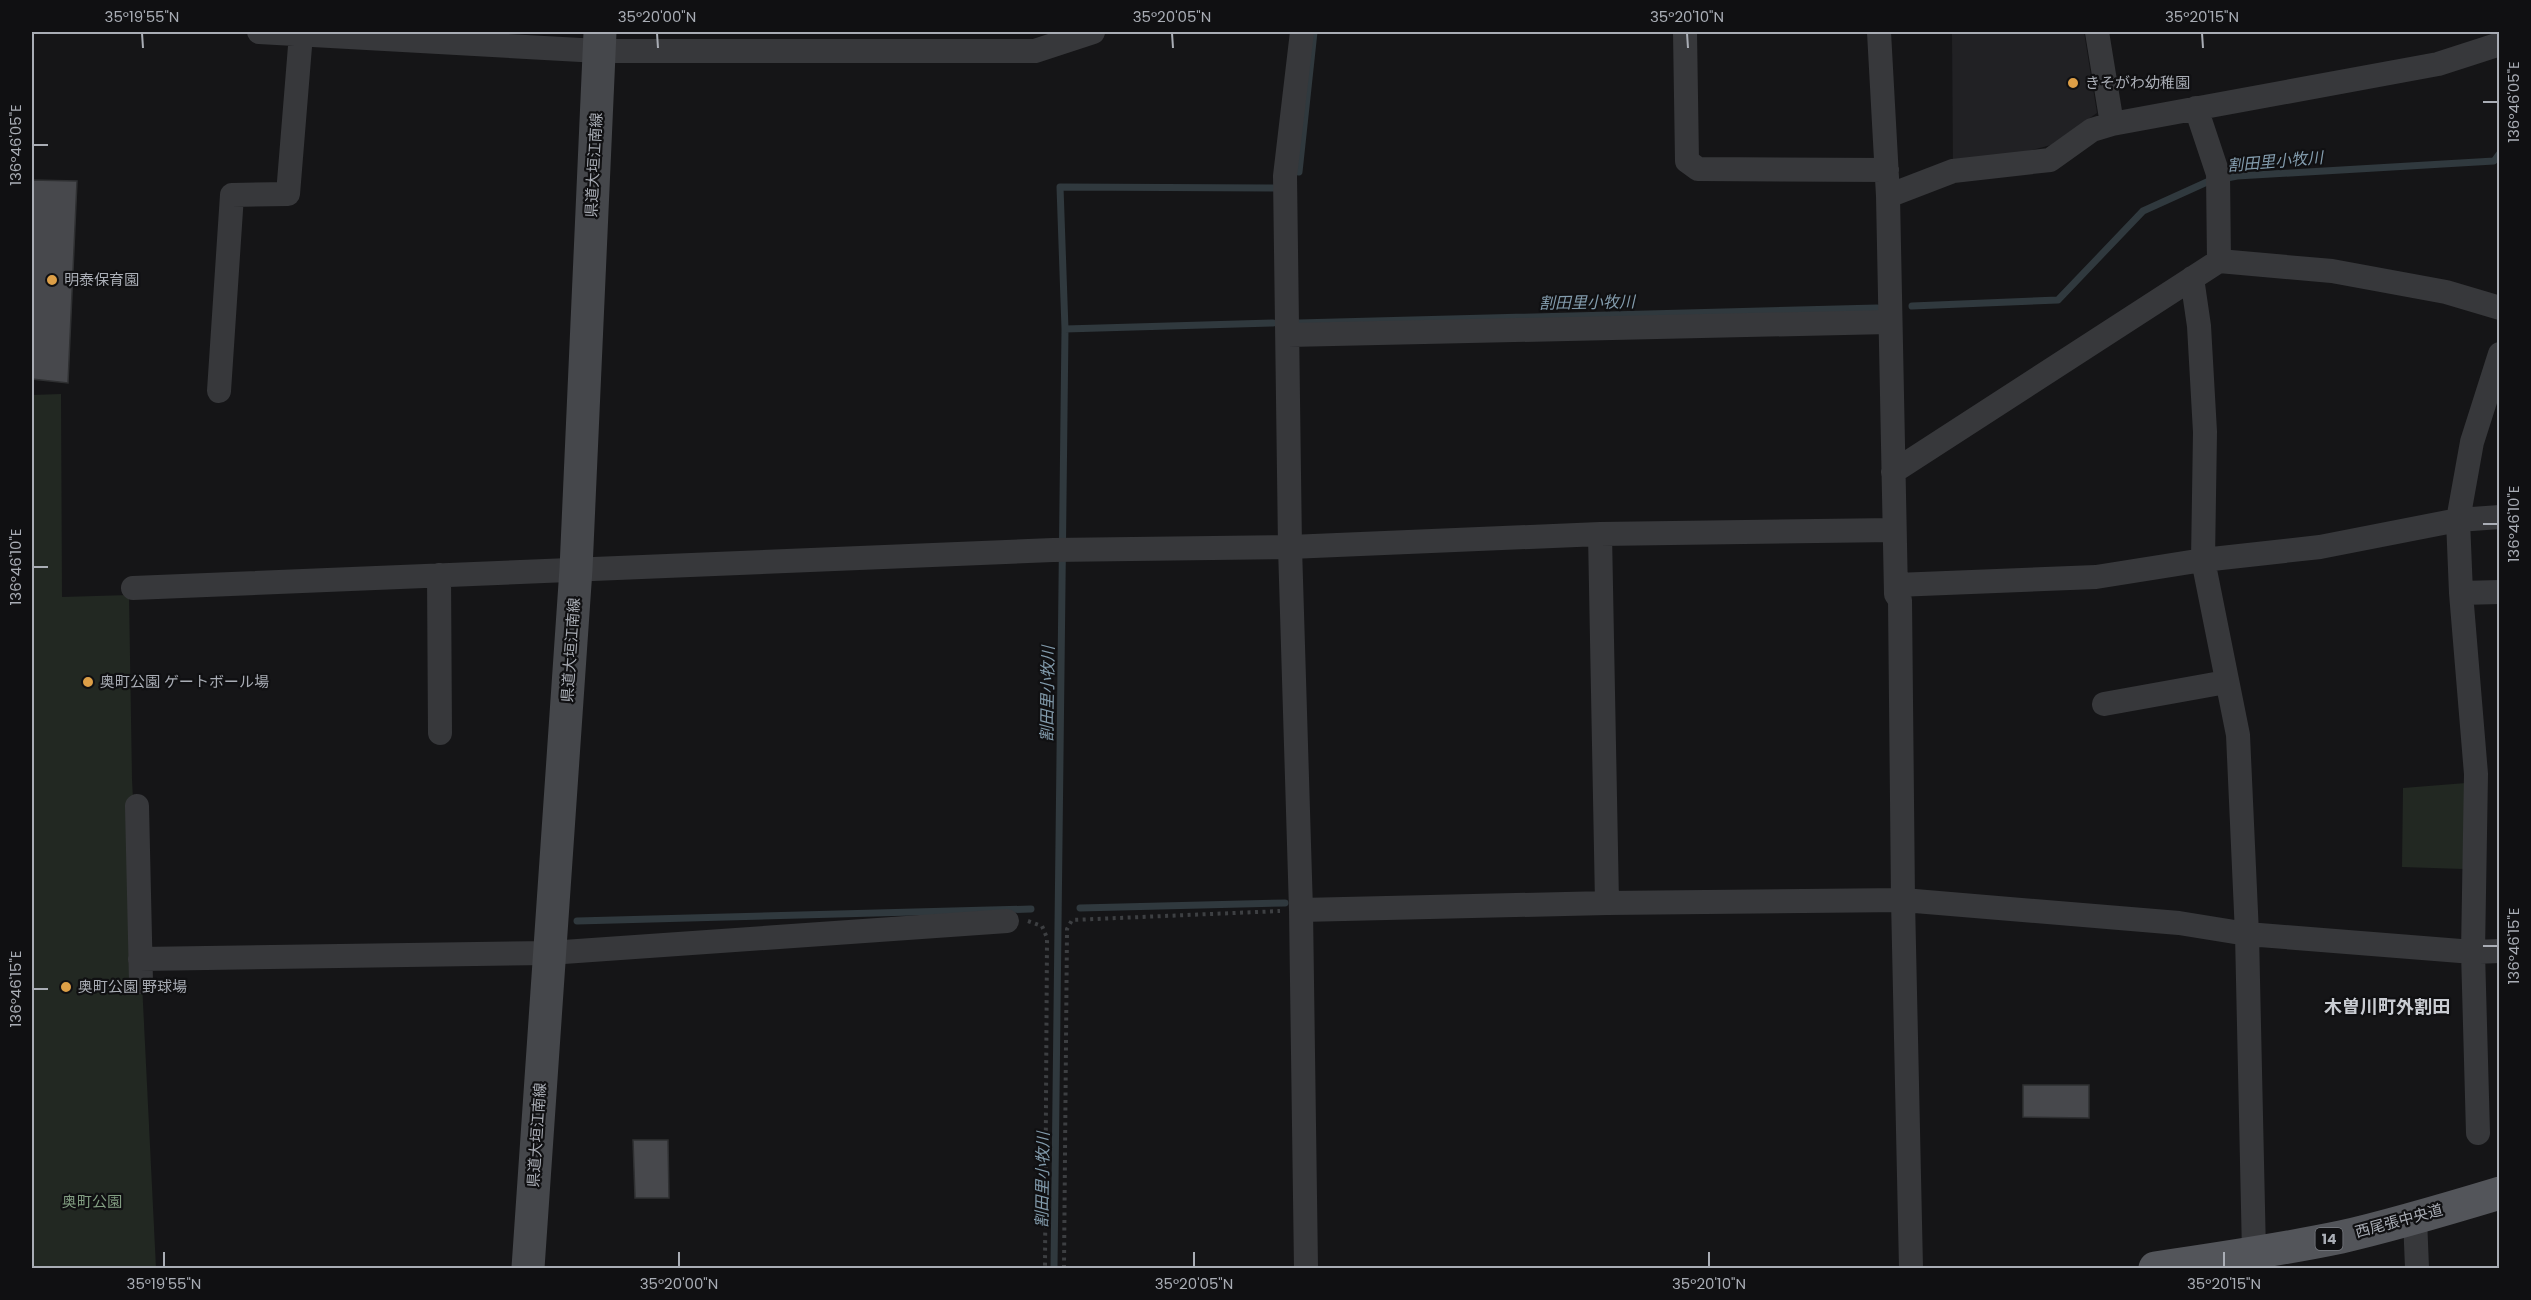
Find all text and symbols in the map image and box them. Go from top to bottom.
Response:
text: 35°19'55"N [105,6,179,27]
text: 35°20'00"N [618,6,696,27]
text: 35°20'05"N [1133,6,1211,27]
text: 35°20'10"N [1650,6,1724,27]
text: 35°20'15"N [2165,6,2239,27]
text: 136°46'05"E [2503,61,2524,143]
place label: きそがわ幼稚園 [2085,72,2190,93]
marker: きそがわ幼稚園 [2066,76,2080,90]
text: 136°46'05"E [5,104,26,186]
street label: 県道大垣江南線 [580,112,607,218]
water label: 割田里小牧川 [2226,146,2326,177]
place label: 明泰保育園 [64,269,139,290]
marker: 明泰保育園 [45,273,59,287]
water label: 割田里小牧川 [1539,290,1637,315]
text: 136°46'10"E [2503,486,2524,562]
text: 136°46'10"E [5,529,26,605]
street label: 県道大垣江南線 [556,597,585,703]
water label: 割田里小牧川 [1035,644,1060,742]
place label: 奥町公園 ゲートボール場 [100,671,269,692]
marker: 奥町公園 ゲートボール場 [81,675,95,689]
text: 136°46'15"E [2503,908,2524,984]
text: 136°46'15"E [5,951,26,1027]
place label: 奥町公園 野球場 [78,976,187,997]
marker: 奥町公園 野球場 [59,980,73,994]
district label: 木曽川町外割田 [2324,994,2450,1019]
street label: 県道大垣江南線 [522,1082,551,1188]
water label: 割田里小牧川 [1030,1130,1055,1228]
park label: 奥町公園 [62,1191,122,1212]
street label: 西尾張中央道 [2353,1199,2445,1242]
road number: 14 [2316,1228,2342,1250]
text: 35°19'55"N [127,1273,201,1294]
text: 35°20'00"N [640,1273,718,1294]
text: 35°20'05"N [1155,1273,1233,1294]
text: 35°20'10"N [1672,1273,1746,1294]
text: 35°20'15"N [2187,1273,2261,1294]

